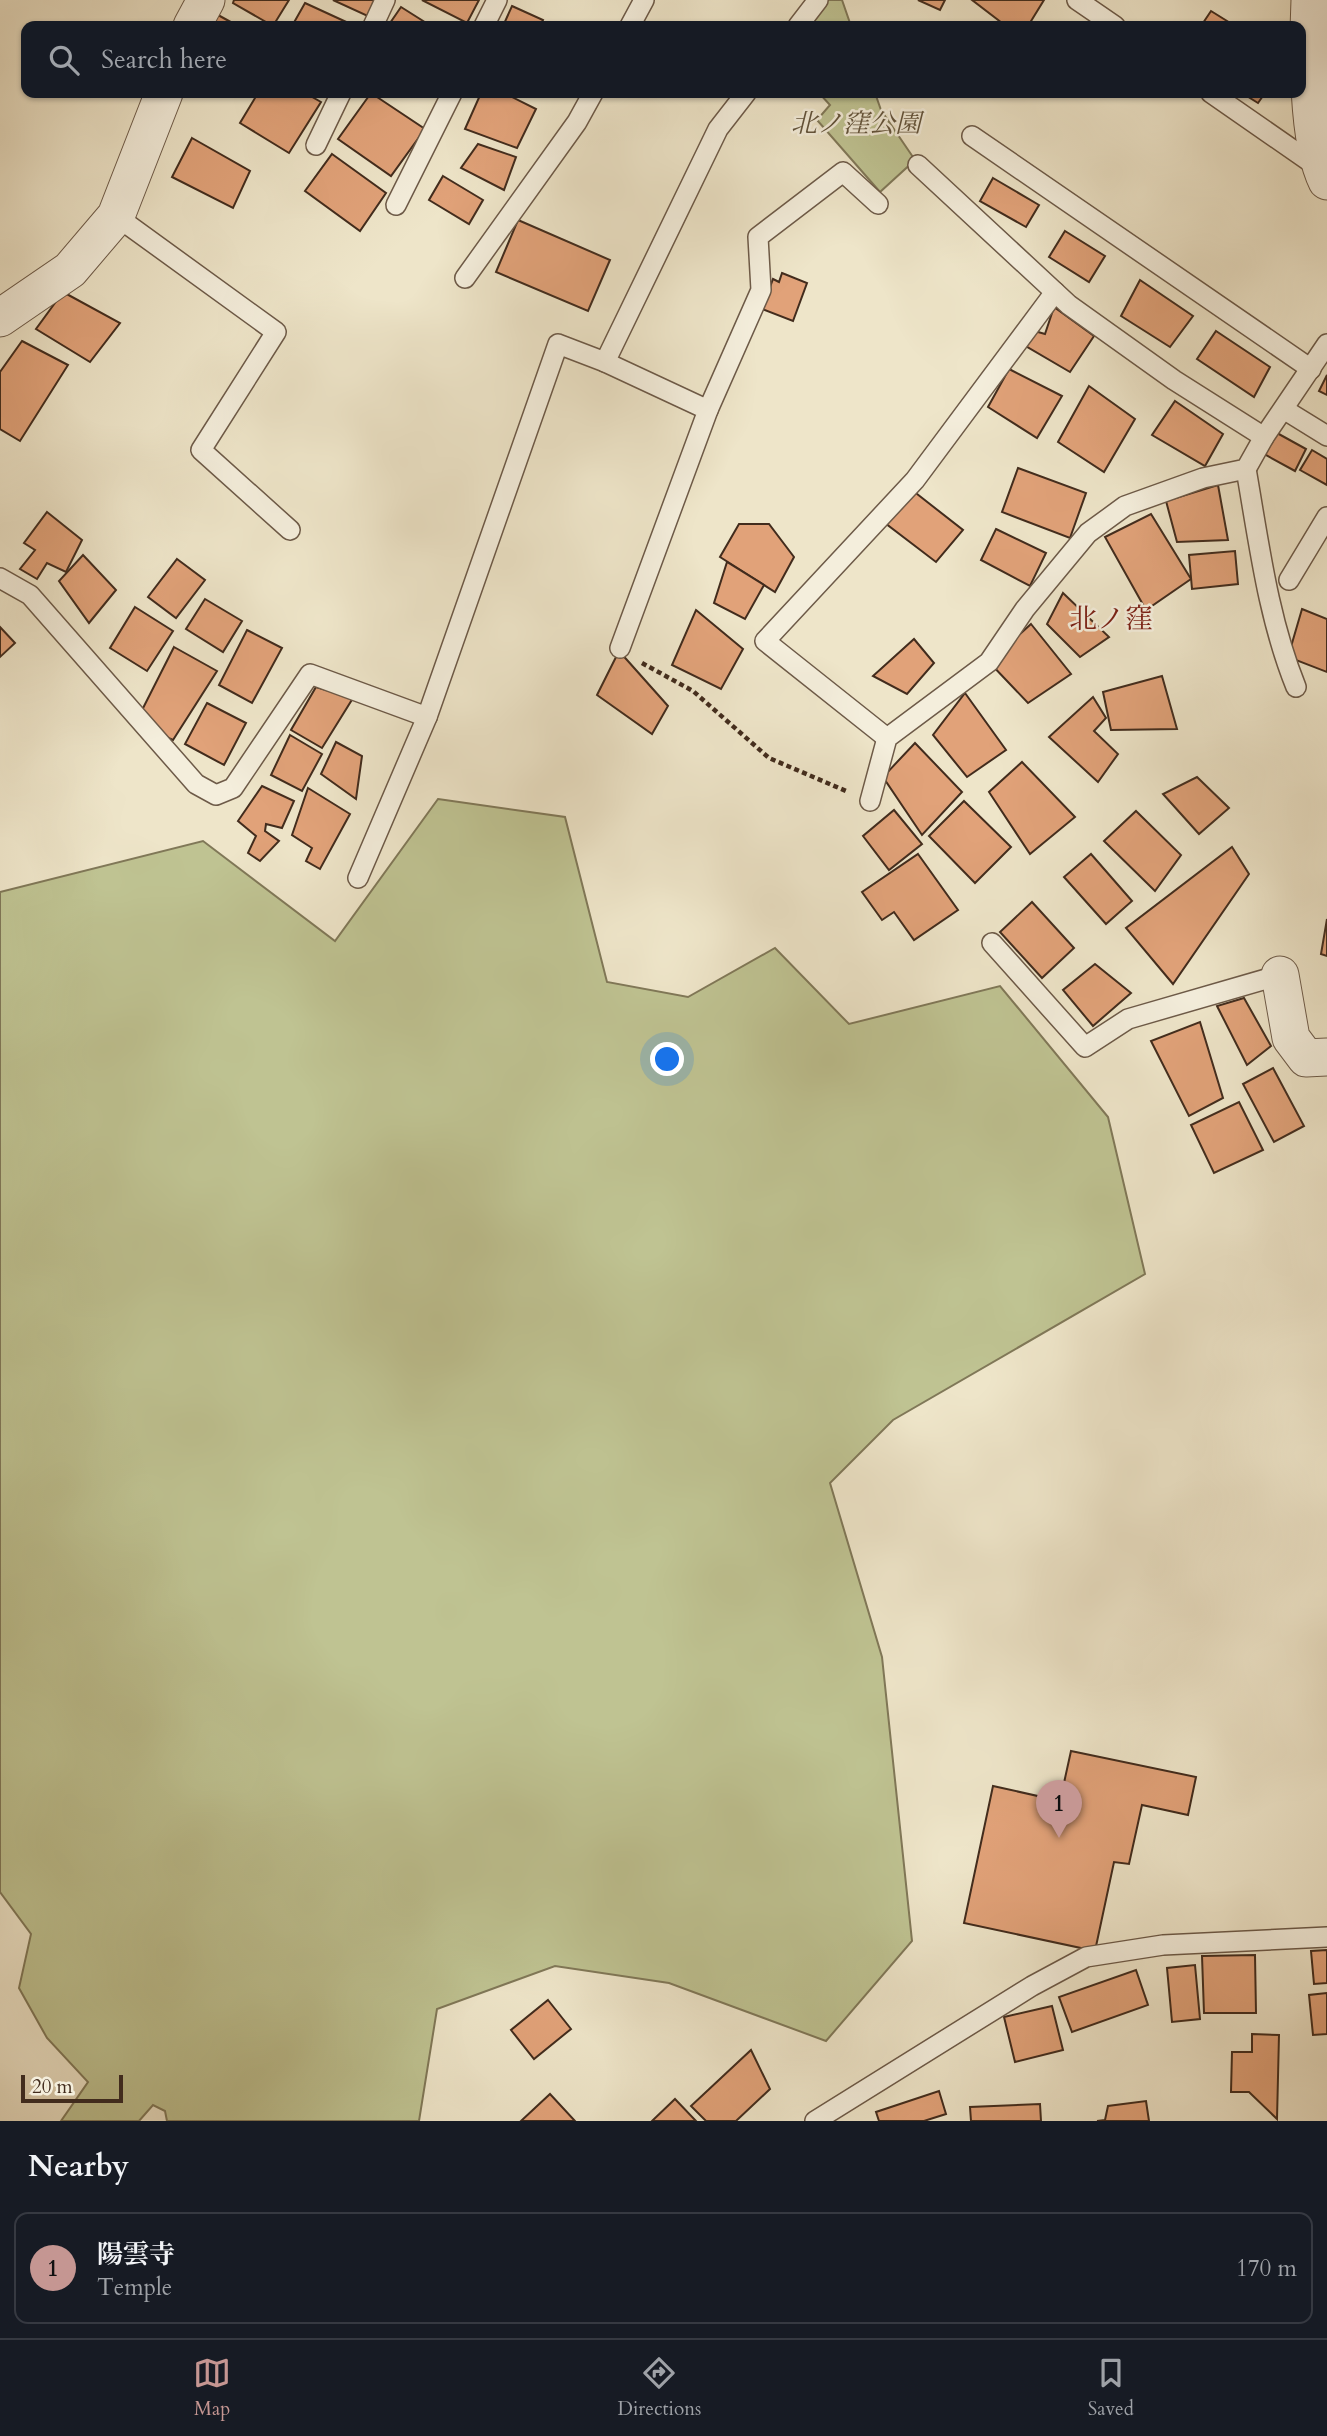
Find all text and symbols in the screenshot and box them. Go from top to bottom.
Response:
search box [21,21,1306,98]
icon: search [45,41,83,79]
text: Search here [101,42,227,77]
park label: 北ノ窪公園 [791,106,925,141]
district label: 北ノ窪 [1069,600,1153,638]
your location [650,1042,684,1076]
pin: 1 [1036,1780,1082,1838]
scale bar [21,2072,122,2104]
text: 20 m [32,2074,73,2100]
text: Nearby [28,2146,129,2187]
text: 陽雲寺 [97,2237,175,2272]
text: 1 [47,2253,59,2284]
text: 170 m [1236,2253,1297,2284]
text: Temple [97,2272,172,2303]
tab: Map [193,2354,231,2422]
tab: Directions [618,2354,701,2422]
tab: Saved [1088,2354,1134,2422]

